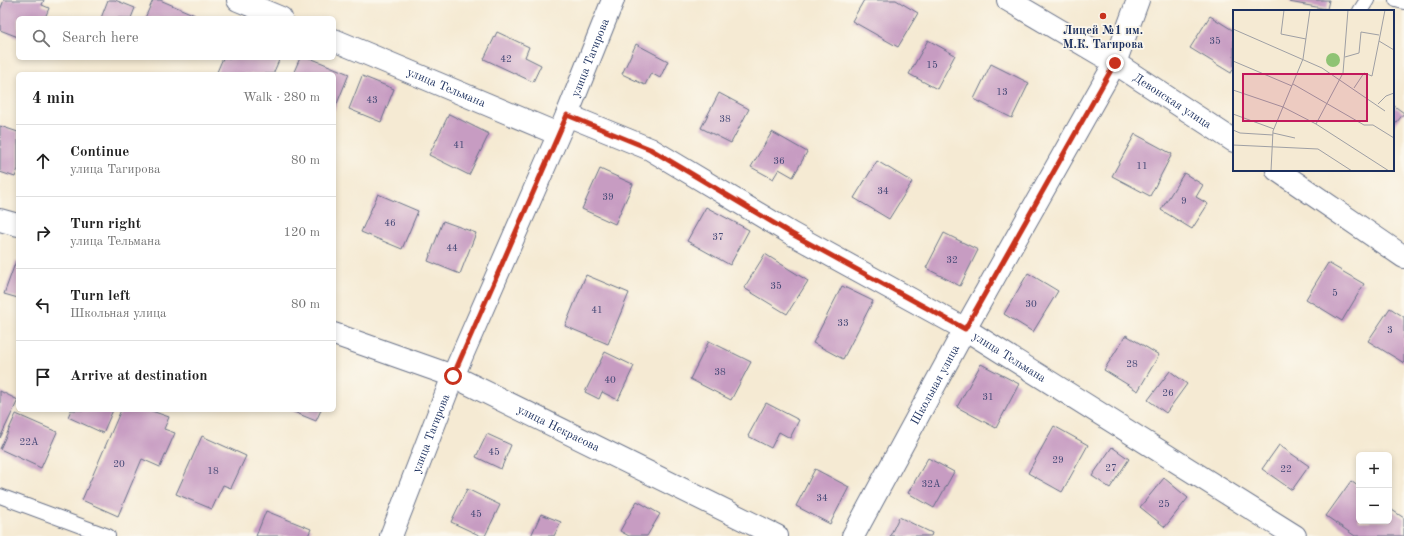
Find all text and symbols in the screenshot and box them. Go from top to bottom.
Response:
inset map [1233,10,1394,171]
marker: Лицей №1 им. М.К. Тагирова [1098,11,1108,21]
search box [16,16,336,60]
street label: улица Тагирова [570,17,612,99]
place label: Лицей №1 им. М.К. Тагирова [1063,25,1143,51]
icon: search [30,27,52,49]
text: Search here [62,31,139,46]
house number: 35 [1209,36,1221,46]
house number: 42 [500,54,512,64]
route end [1106,54,1124,72]
house number: 15 [926,60,938,70]
street label: улица Тельмана [405,66,487,110]
street label: Девонская улица [1131,72,1213,131]
house number: 13 [996,87,1008,97]
text: 4 min [32,90,75,107]
text: Walk · 280 m [243,91,320,104]
house number: 43 [366,95,378,105]
house number: 38 [719,114,731,124]
house number: 41 [453,140,465,150]
text: Continue [70,145,129,160]
icon: ahead [32,150,54,172]
text: 80 m [291,154,320,167]
house number: 36 [773,156,785,166]
house number: 11 [1136,161,1148,171]
text: улица Тагирова [70,163,160,176]
house number: 34 [877,186,889,196]
house number: 39 [602,192,614,202]
house number: 9 [1181,196,1187,206]
text: Turn right [70,217,141,232]
house number: 46 [384,218,396,228]
icon: right [32,222,54,244]
text: 120 m [283,226,320,239]
house number: 37 [712,232,724,242]
text: улица Тельмана [70,235,161,248]
house number: 44 [446,243,458,253]
house number: 32 [946,255,958,265]
house number: 35 [770,281,782,291]
house number: 5 [1332,288,1338,298]
text: Turn left [70,289,130,304]
icon: left [32,294,54,316]
text: 80 m [291,298,320,311]
house number: 30 [1025,299,1037,309]
house number: 41 [591,305,603,315]
text: Школьная улица [70,307,166,320]
house number: 33 [837,318,849,328]
house number: 3 [1387,325,1393,335]
street label: улица Тельмана [970,330,1048,385]
street label: Школьная улица [909,343,962,427]
house number: 28 [1126,359,1138,369]
icon: arrive [32,366,54,388]
route start [444,367,462,385]
house number: 38 [714,367,726,377]
text: Arrive at destination [70,369,208,384]
house number: 40 [604,375,616,385]
house number: 26 [1162,388,1174,398]
house number: 31 [982,392,994,402]
street label: улица Тагирова [411,393,452,475]
street label: улица Некрасова [515,404,601,454]
house number: 22А [19,437,39,447]
house number: 45 [488,447,500,457]
map controls [1356,452,1392,524]
button: + [1356,452,1392,488]
house number: 29 [1052,455,1064,465]
house number: 20 [113,459,125,469]
house number: 27 [1105,463,1117,473]
house number: 22 [1280,464,1292,474]
house number: 18 [207,466,219,476]
house number: 32А [921,479,941,489]
button: − [1356,488,1392,524]
house number: 34 [816,493,828,503]
house number: 25 [1158,499,1170,509]
house number: 45 [470,509,482,519]

